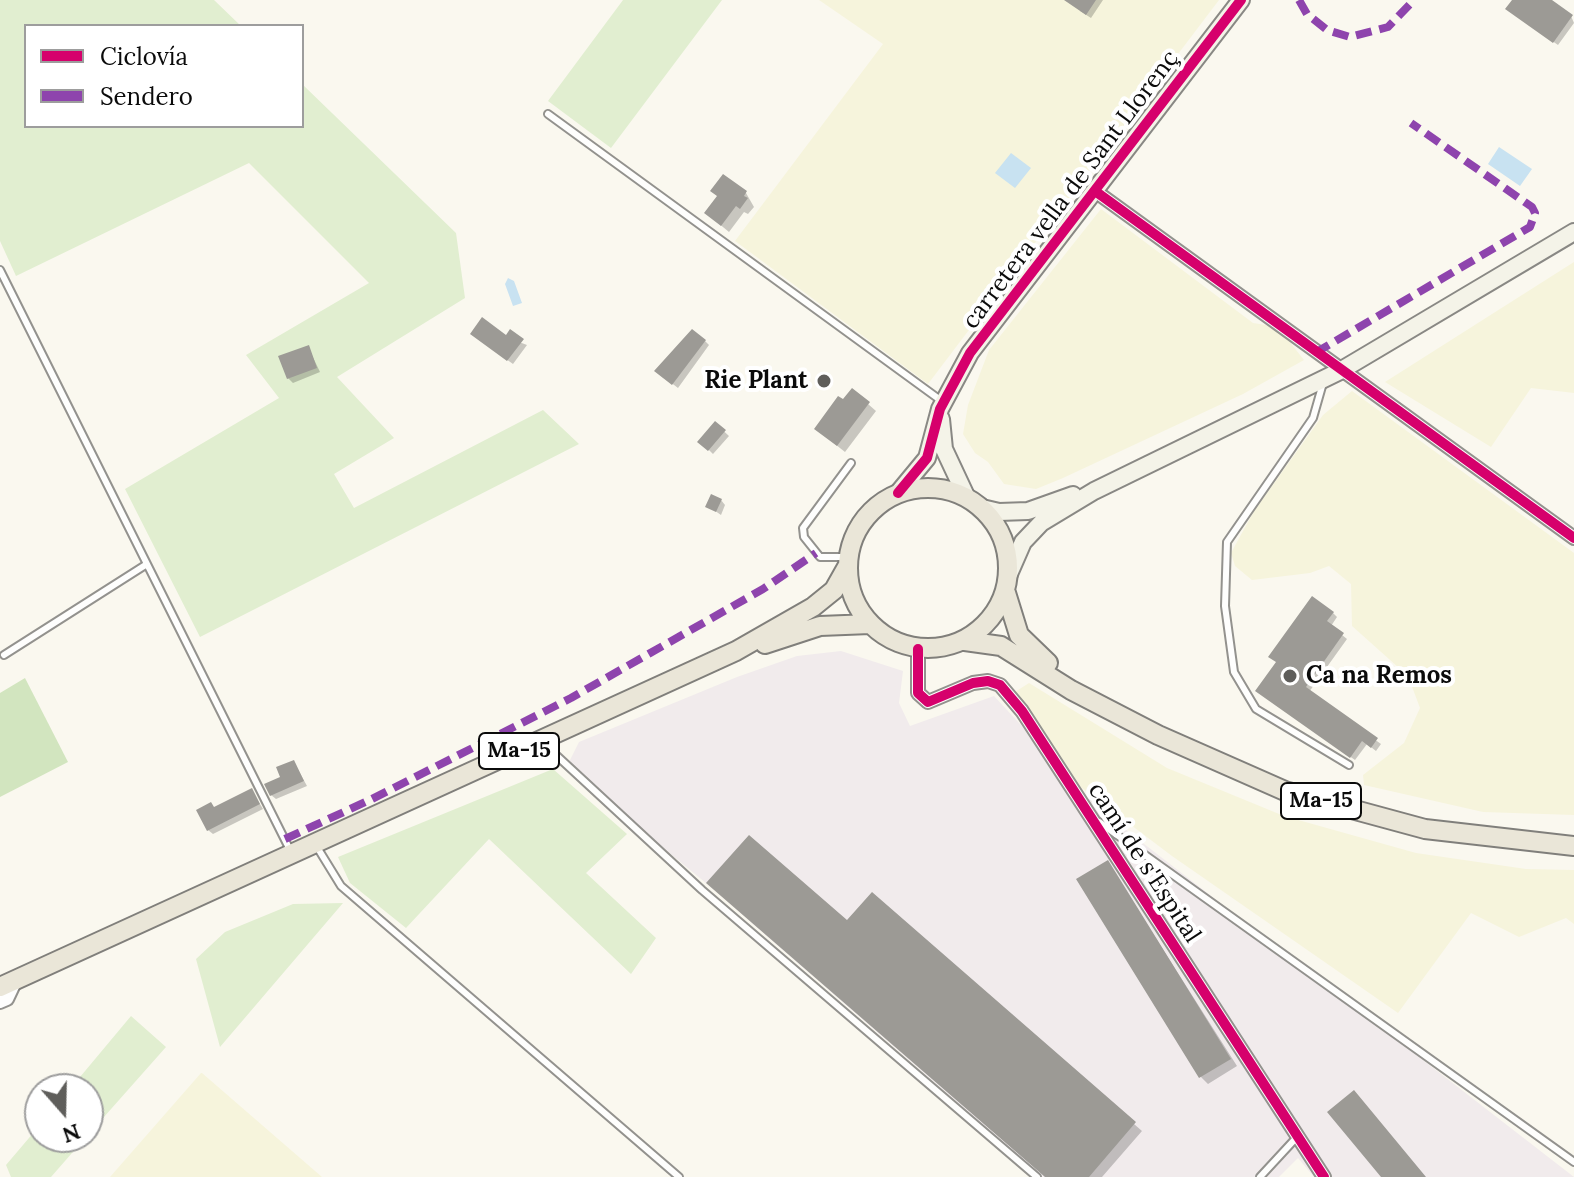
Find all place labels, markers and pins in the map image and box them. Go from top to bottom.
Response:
place label: Rie Plant [704,367,808,395]
marker: Rie Plant [815,372,833,390]
place label: Ca na Remos [1306,662,1452,690]
marker: Ca na Remos [1281,667,1299,685]

